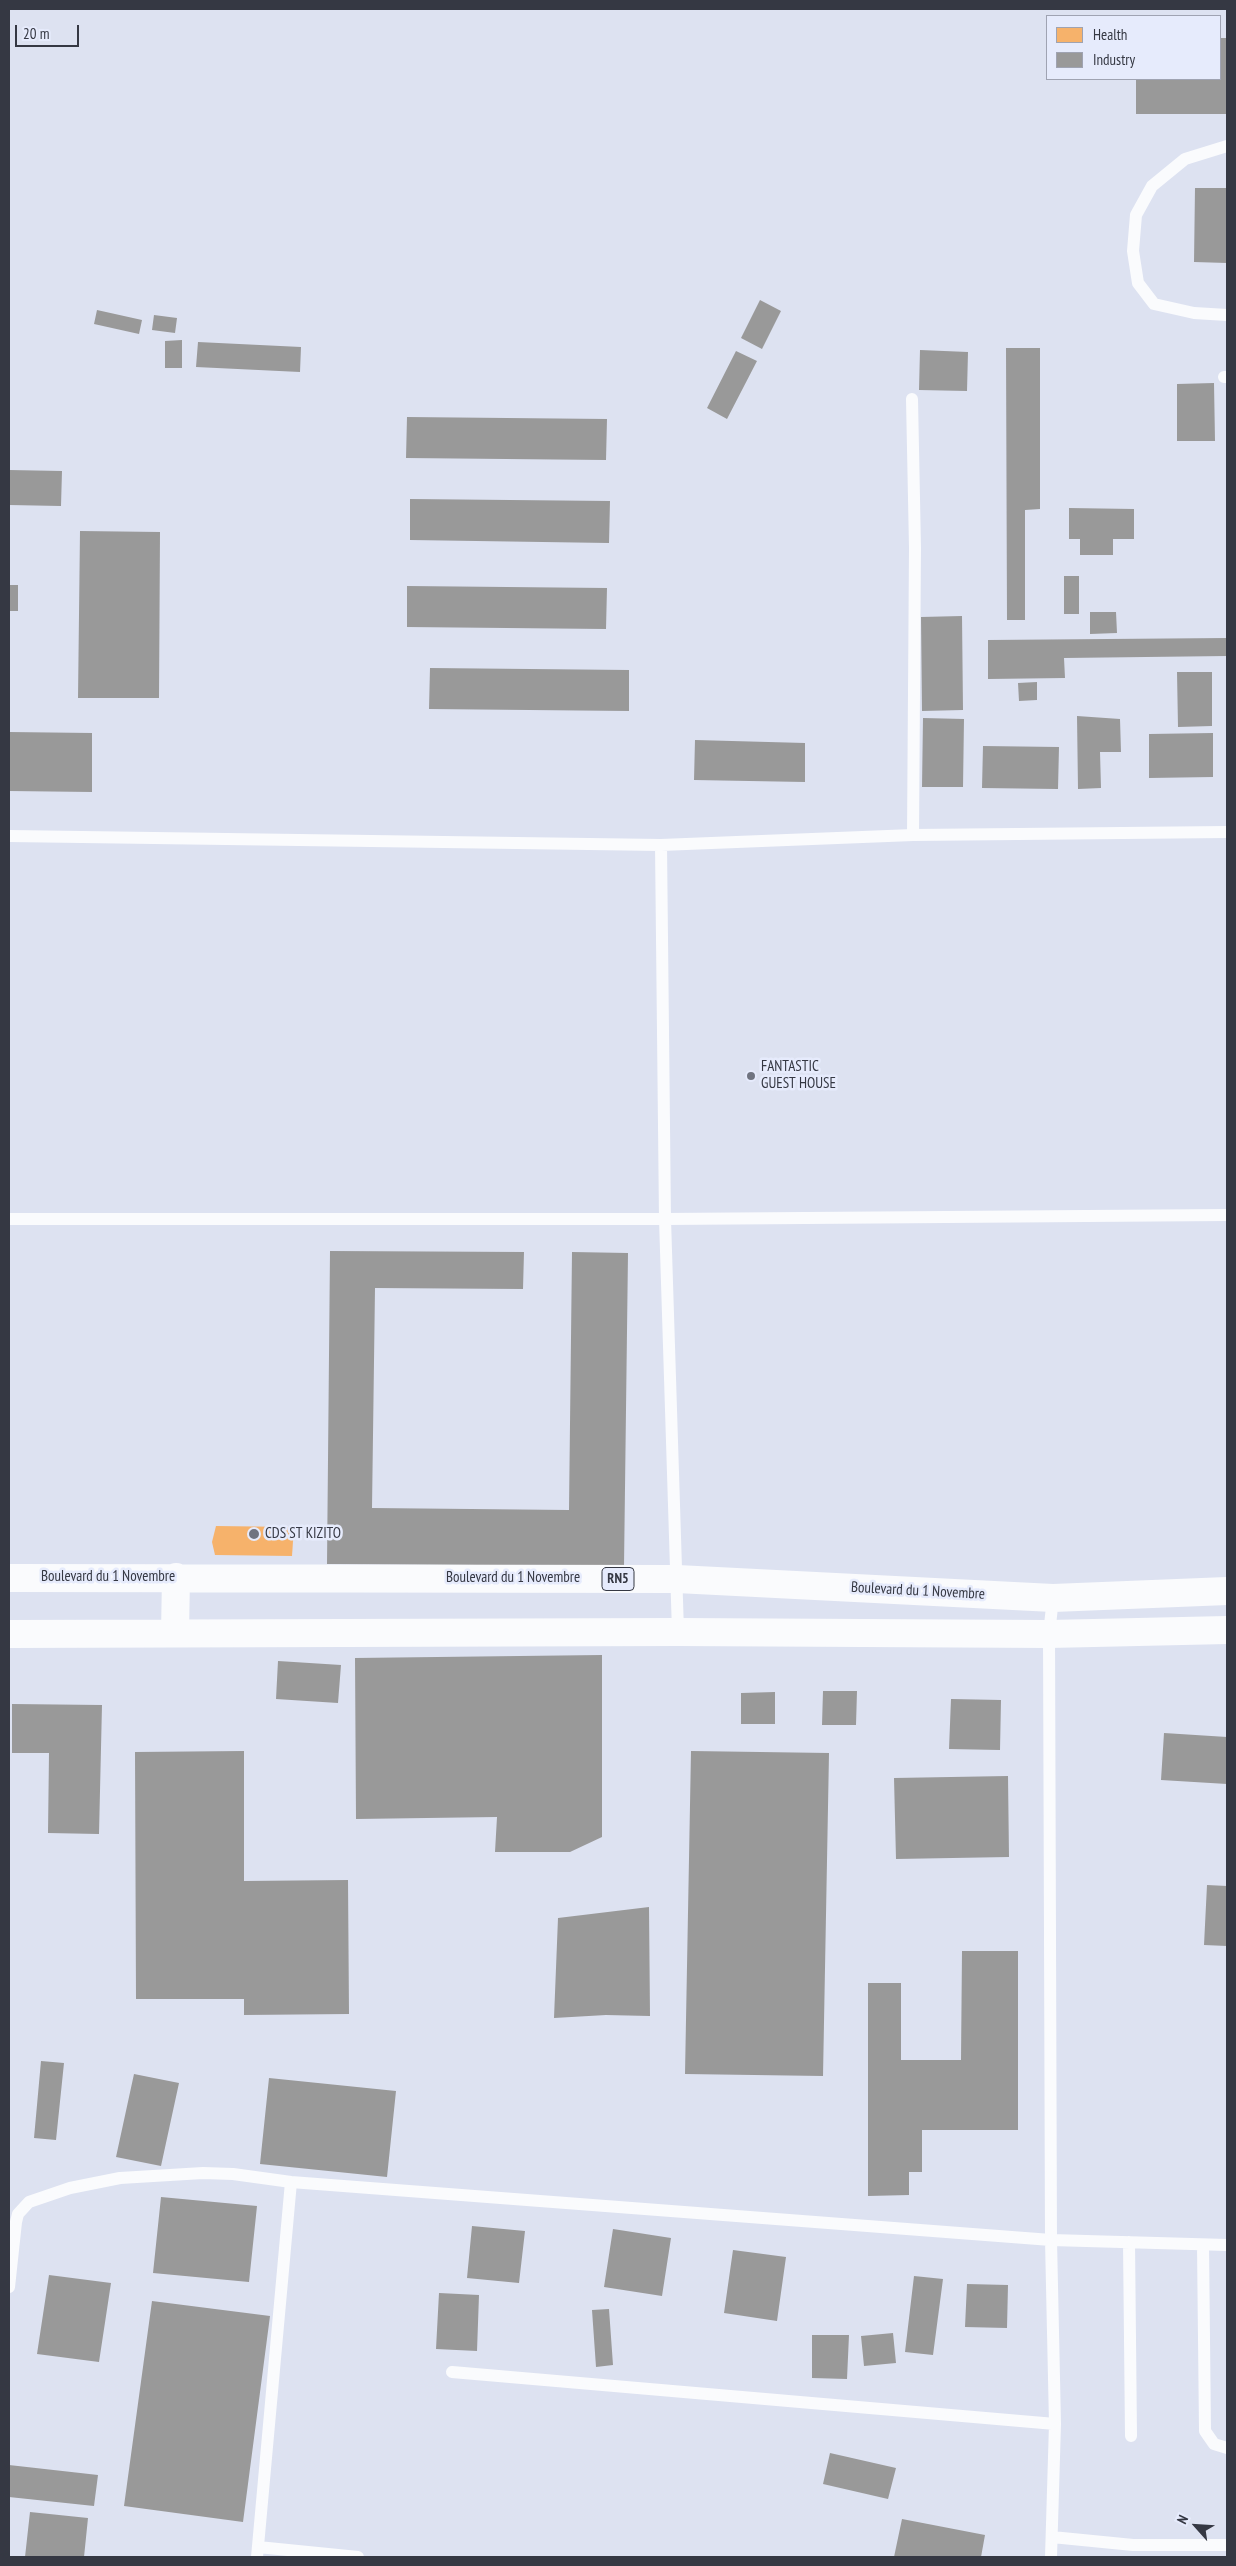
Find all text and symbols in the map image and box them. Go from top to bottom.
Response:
scale bar [18,15,81,47]
legend [1046,15,1221,80]
text: 20 m [23,24,49,43]
text: Health [1093,25,1127,44]
text: Industry [1093,50,1135,69]
place label: FANTASTIC GUEST HOUSE [761,1058,836,1093]
marker: FANTASTIC GUEST HOUSE [745,1070,757,1082]
place label: CDS ST KIZITO [265,1525,341,1543]
marker: CDS ST KIZITO [247,1527,261,1541]
street label: Boulevard du 1 Novembre [41,1568,175,1586]
road number: RN5 [602,1568,634,1590]
street label: Boulevard du 1 Novembre [446,1569,580,1587]
street label: Boulevard du 1 Novembre [851,1579,985,1603]
north arrow [1171,2501,1221,2551]
text: N [1173,2512,1192,2527]

